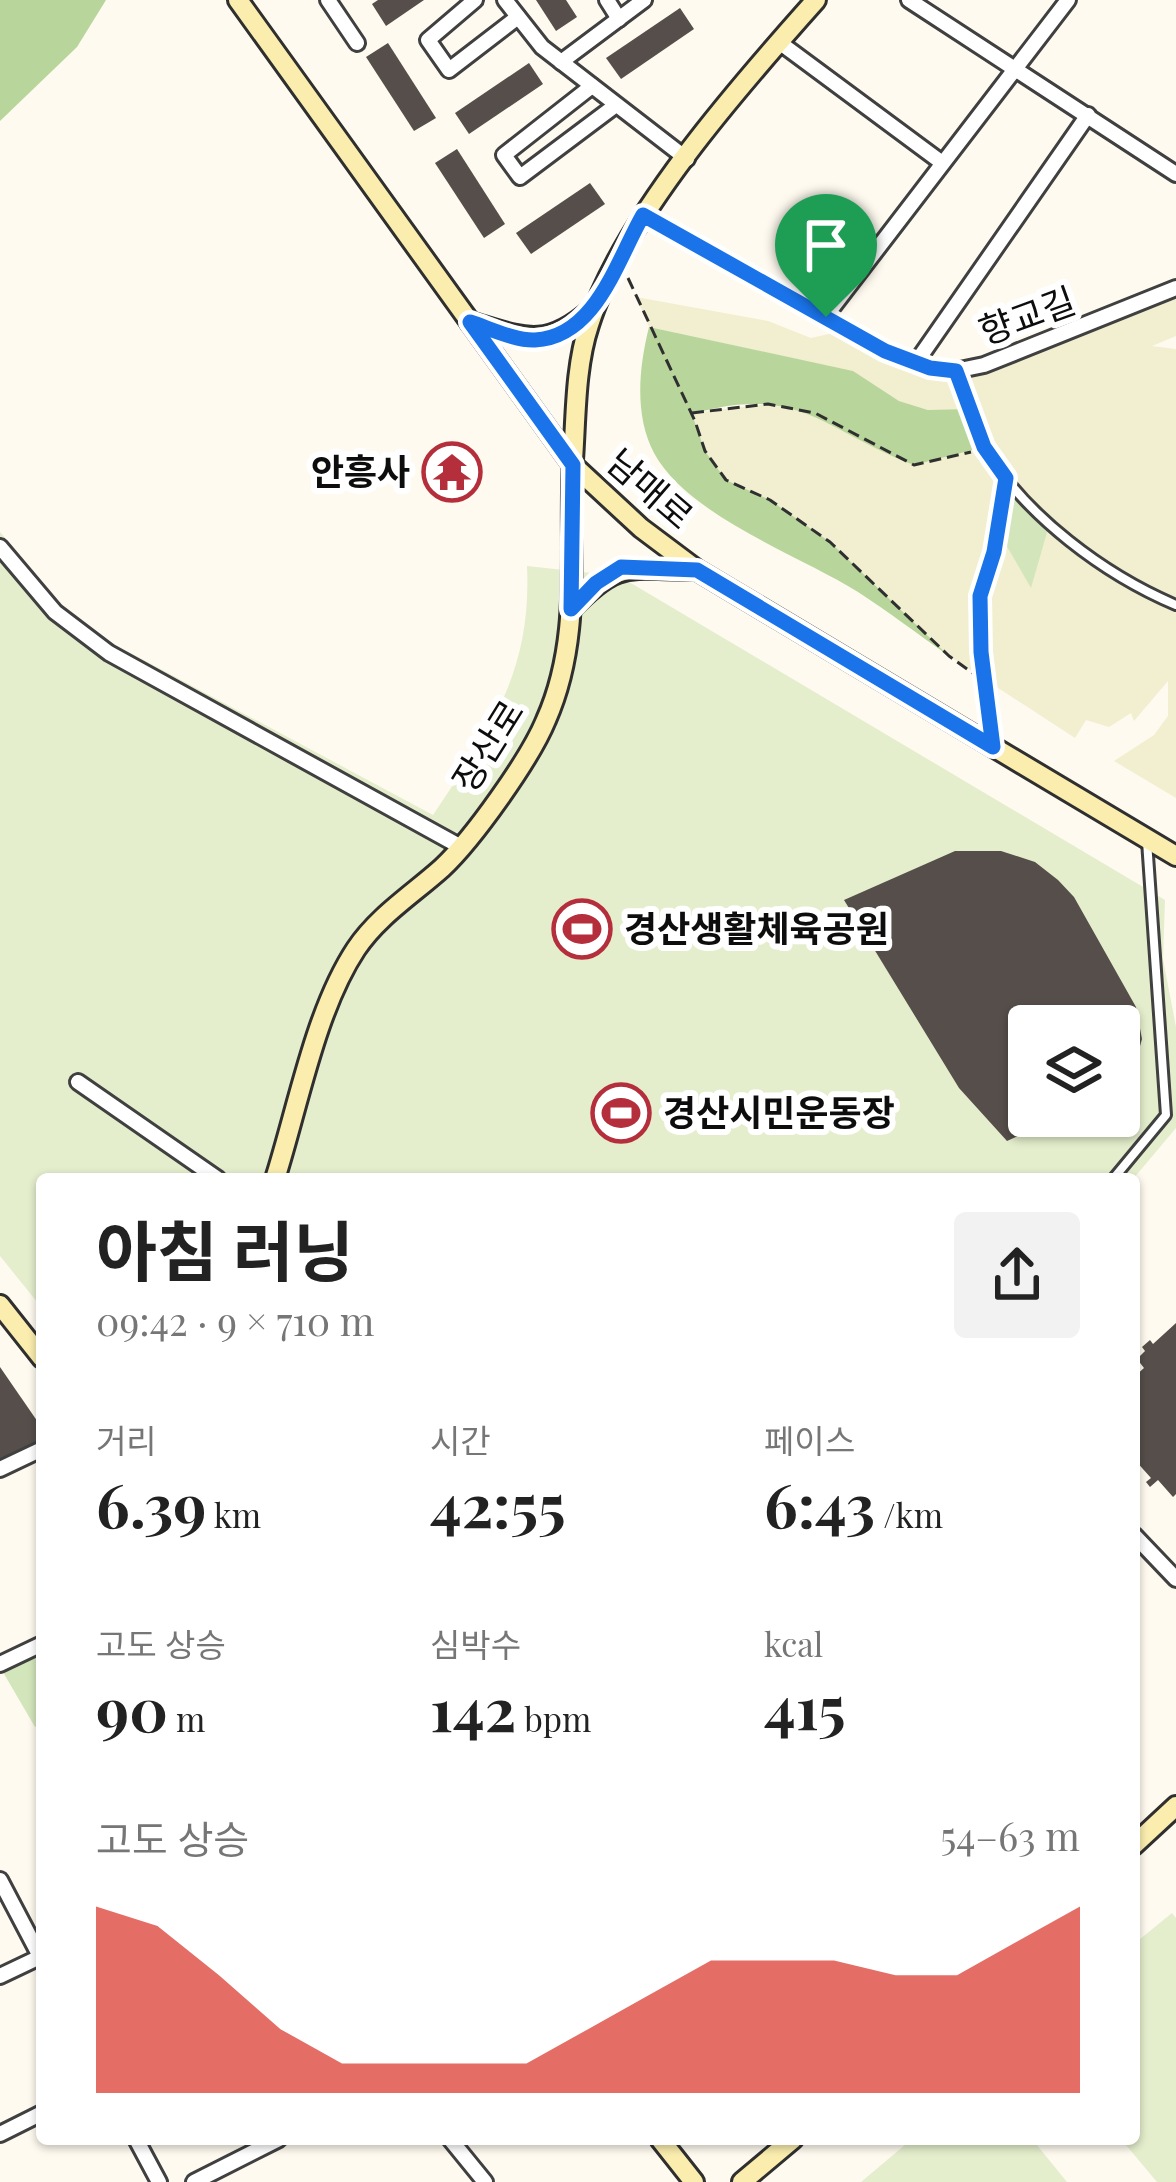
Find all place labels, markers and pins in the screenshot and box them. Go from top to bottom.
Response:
pin [775,194,877,317]
temple icon: 안흥사 [421,441,483,503]
place label: 안흥사 [311,446,410,494]
sports icon: 경산생활체육공원 [551,898,613,960]
place label: 경산생활체육공원 [624,903,889,951]
sports icon: 경산시민운동장 [590,1082,652,1144]
place label: 경산시민운동장 [663,1087,895,1135]

